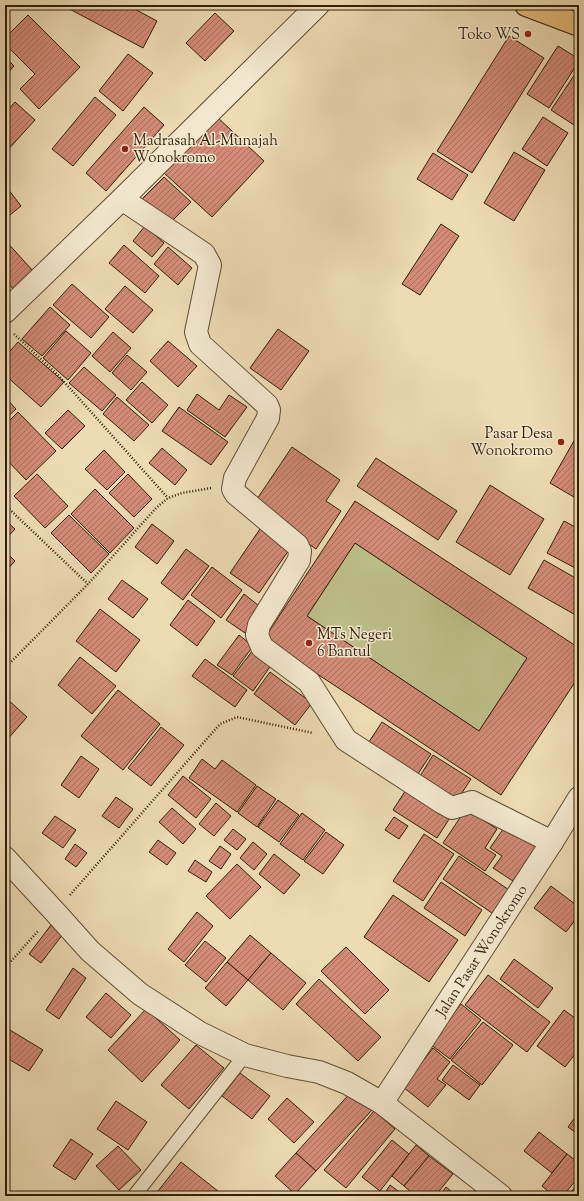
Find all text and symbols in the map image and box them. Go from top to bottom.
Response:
place label: Toko WS [458,25,520,46]
marker: Toko WS [523,29,533,39]
place label: Madrasah Al-Munajah Wonokromo [133,131,278,169]
marker: Madrasah Al-Munajah Wonokromo [120,144,130,154]
place label: Pasar Desa Wonokromo [471,424,553,462]
marker: Pasar Desa Wonokromo [556,437,566,447]
place label: MTs Negeri 6 Bantul [317,625,392,663]
marker: MTs Negeri 6 Bantul [304,638,314,648]
street label: Jalan Pasar Wonokromo [431,881,533,1022]

